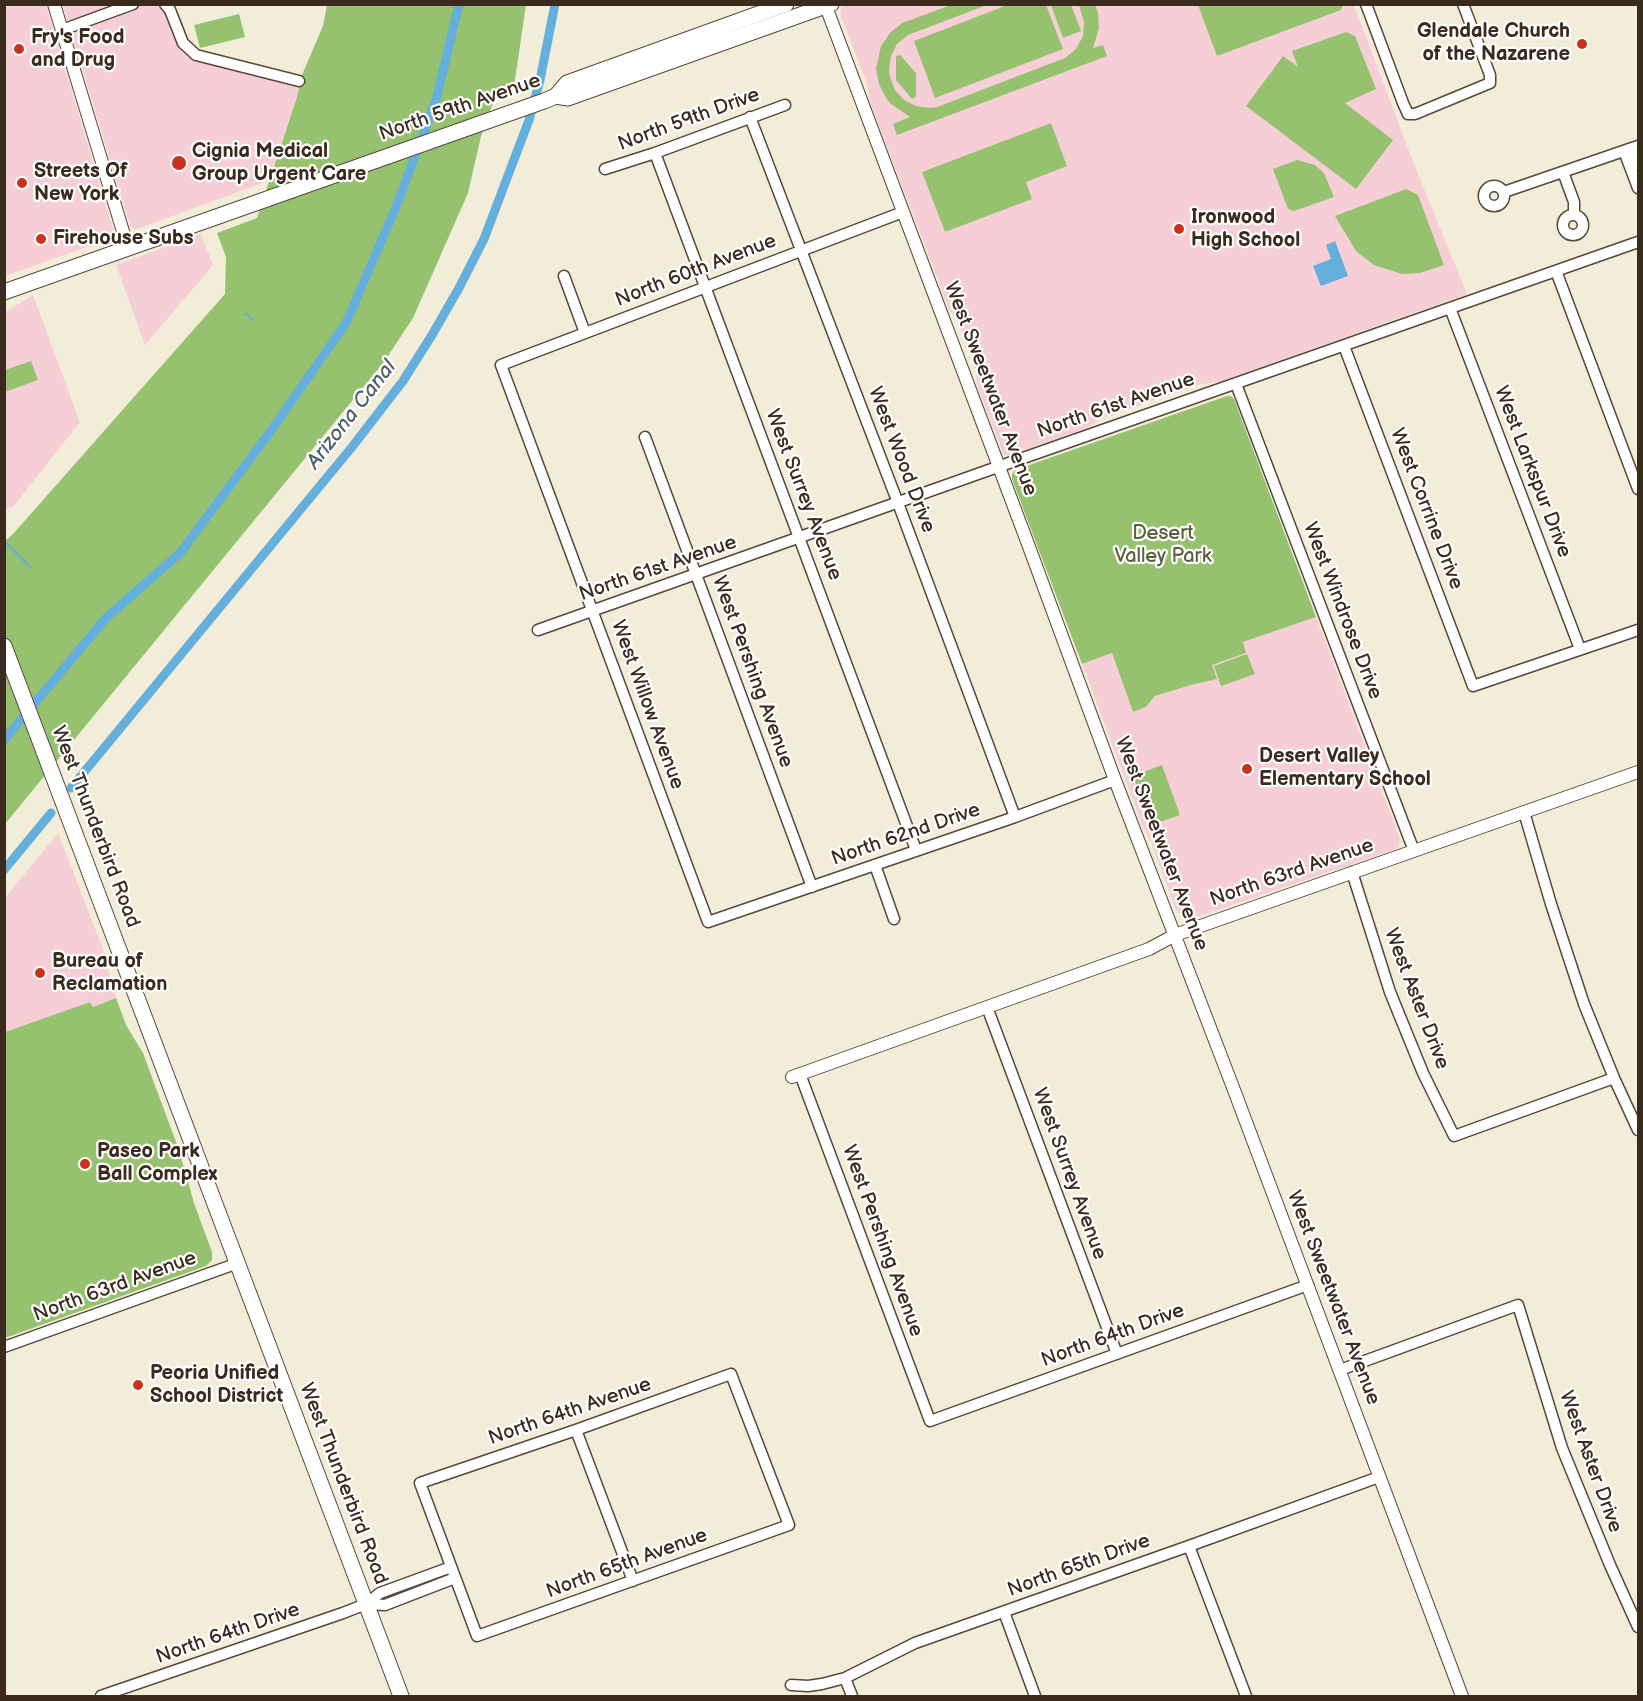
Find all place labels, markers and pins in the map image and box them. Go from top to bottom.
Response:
place label: Glendale Church of the Nazarene [1417,20,1570,67]
place label: Fry's Food and Drug [31,26,124,73]
marker: Glendale Church of the Nazarene [1575,37,1589,51]
marker: Fry's Food and Drug [12,42,26,56]
place label: Cignia Medical Group Urgent Care [192,140,366,187]
marker: Cignia Medical Group Urgent Care [170,154,188,172]
place label: Streets Of New York [34,160,127,207]
marker: Streets Of New York [15,176,29,190]
place label: Ironwood High School [1191,206,1300,253]
marker: Ironwood High School [1172,222,1186,236]
place label: Firehouse Subs [53,227,194,251]
marker: Firehouse Subs [34,232,48,246]
place label: Desert Valley Elementary School [1259,745,1431,792]
marker: Desert Valley Elementary School [1240,762,1254,776]
place label: Bureau of Reclamation [52,950,167,997]
marker: Bureau of Reclamation [33,966,47,980]
place label: Paseo Park Ball Complex [97,1140,217,1187]
marker: Paseo Park Ball Complex [78,1157,92,1171]
place label: Peoria Unified School District [150,1362,283,1409]
marker: Peoria Unified School District [131,1378,145,1392]

